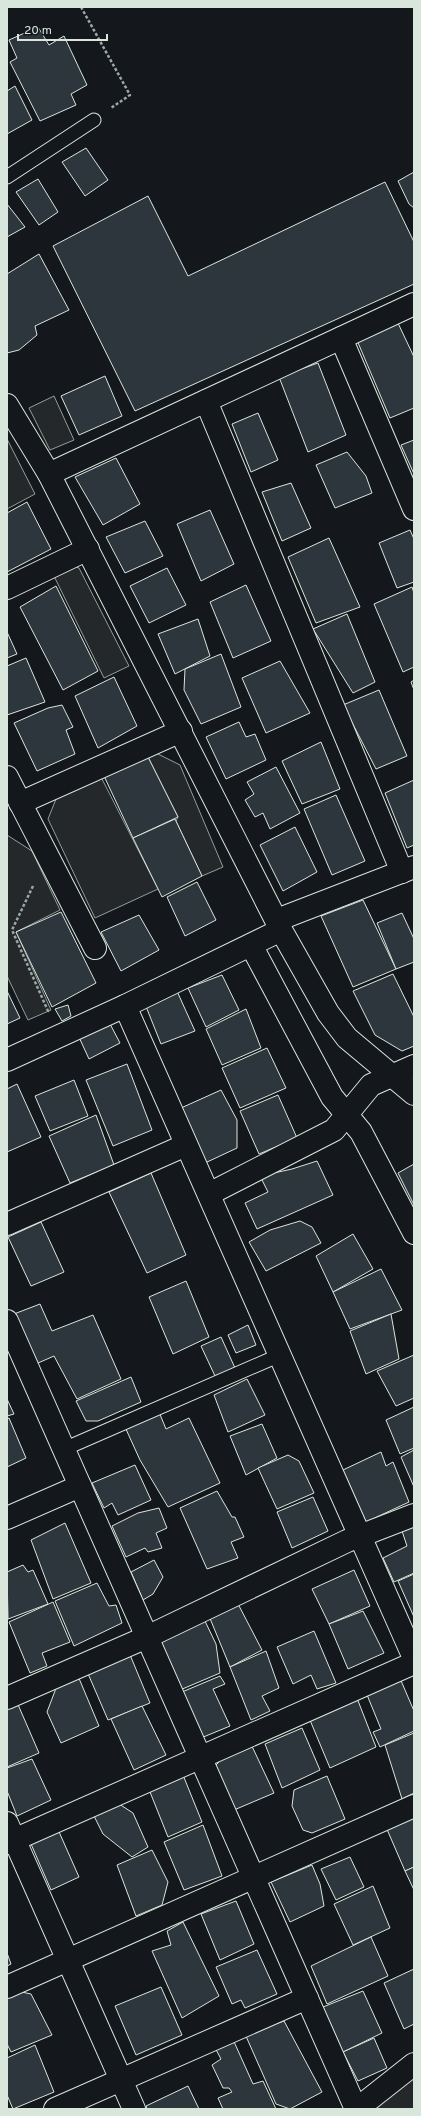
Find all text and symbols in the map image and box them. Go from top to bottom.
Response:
scale bar [18,16,107,42]
text: 20 m [24,23,52,39]

